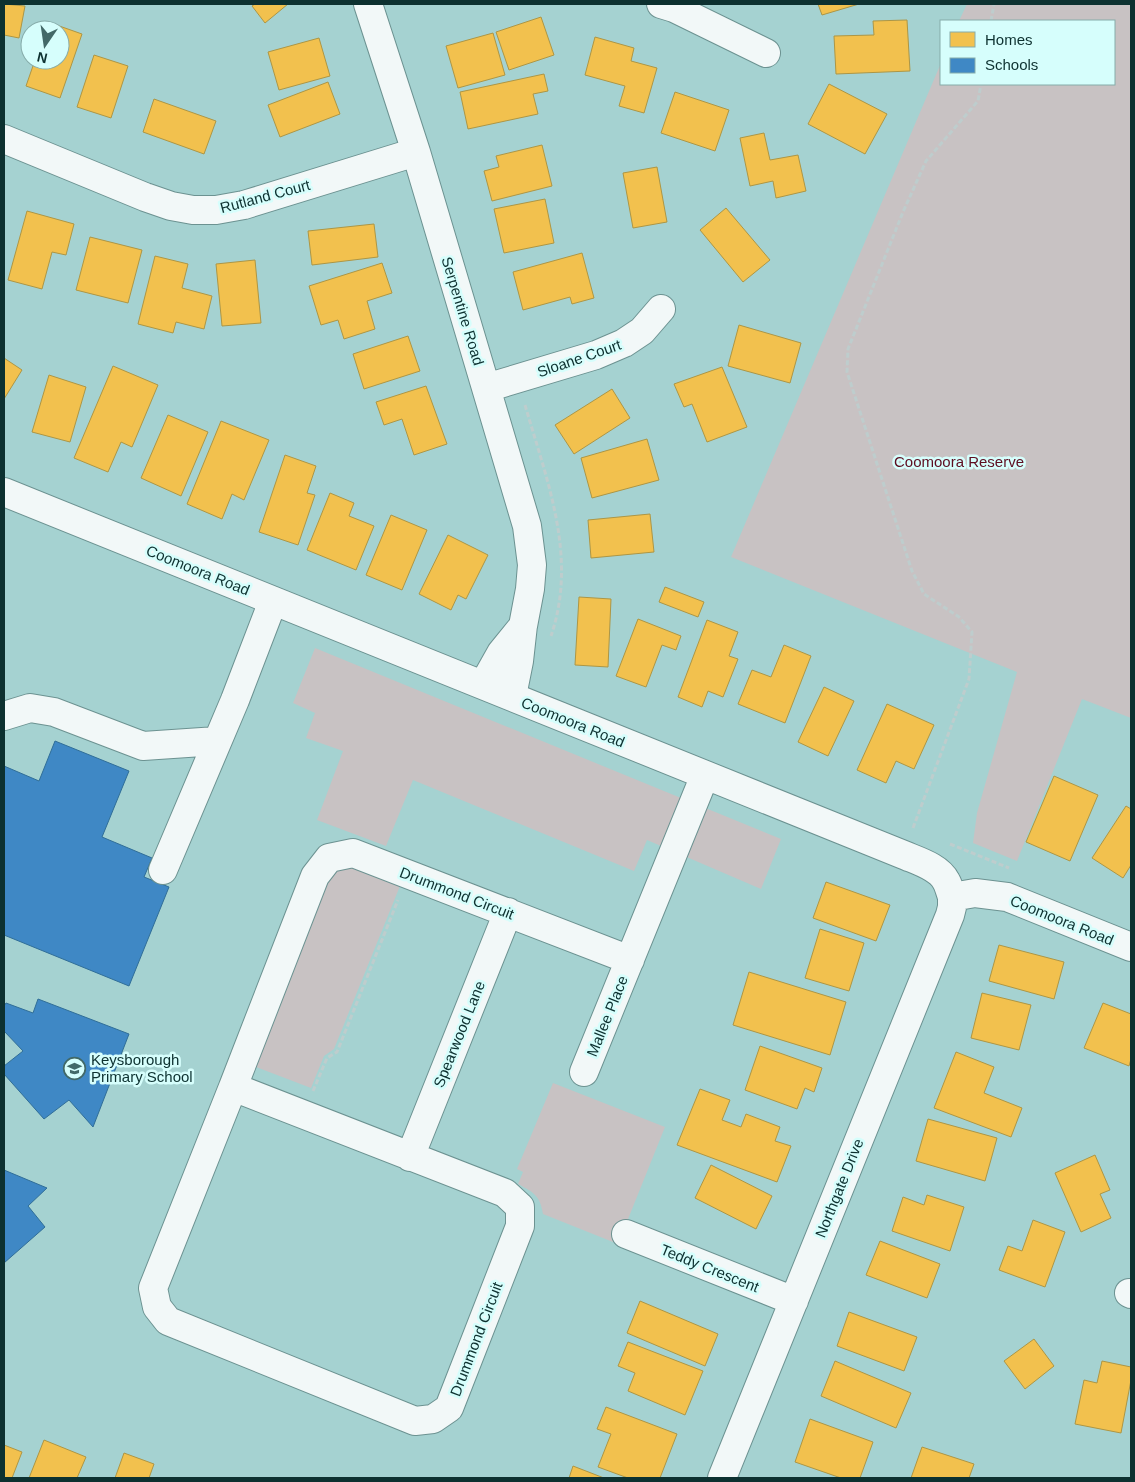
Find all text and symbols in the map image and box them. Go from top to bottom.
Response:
north arrow [20,20,70,70]
legend [940,20,1115,85]
text: Homes [985,31,1033,48]
text: N [35,49,49,67]
text: Schools [985,56,1038,73]
street label: Rutland Court [218,176,313,216]
street label: Serpentine Road [438,255,488,367]
street label: Sloane Court [535,335,624,380]
park label: Coomoora Reserve [894,453,1024,470]
street label: Coomoora Road [144,542,252,598]
street label: Coomoora Road [519,694,627,750]
street label: Drummond Circuit [398,863,517,923]
street label: Coomoora Road [1008,892,1116,948]
street label: Mallee Place [583,973,631,1059]
street label: Spearwood Lane [430,978,488,1090]
place label: Keysborough Primary School [91,1051,193,1085]
school or university icon: Keysborough Primary School [63,1056,87,1080]
street label: Northgate Drive [811,1136,867,1240]
street label: Teddy Crescent [659,1241,762,1296]
street label: Drummond Circuit [446,1279,506,1398]

